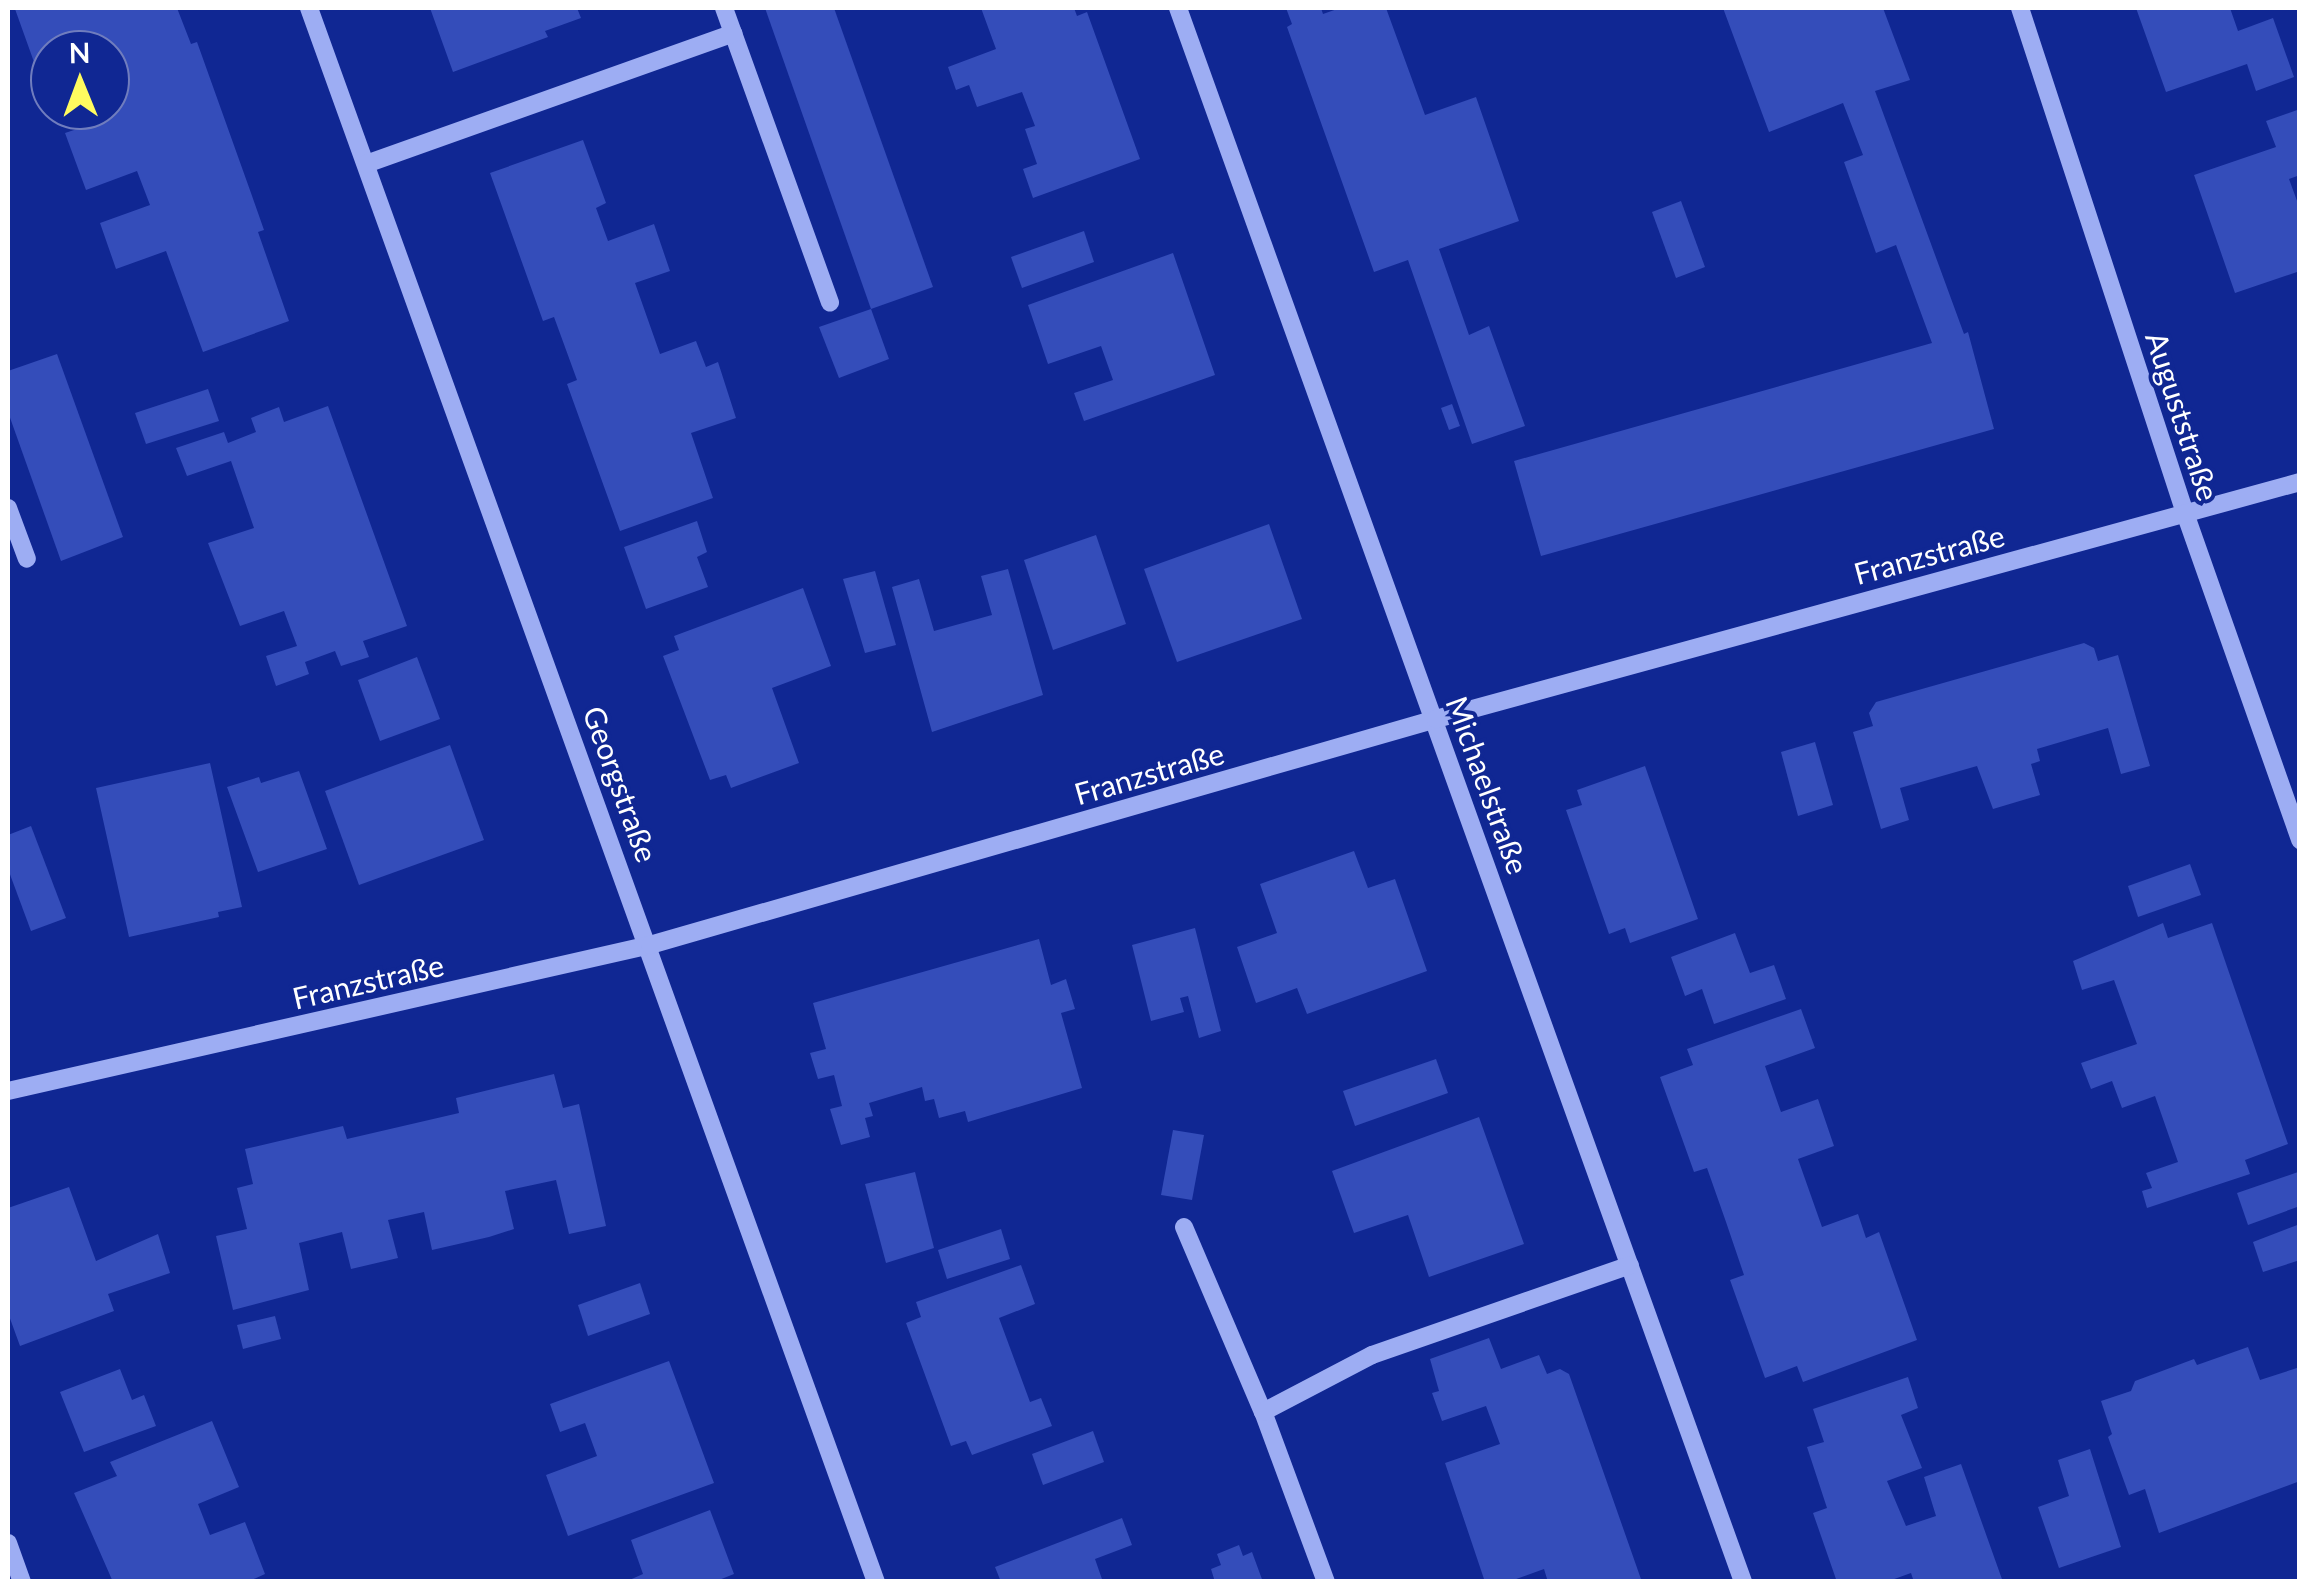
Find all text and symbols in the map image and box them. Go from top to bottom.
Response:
north arrow [30,30,130,130]
text: N [68,35,91,69]
street label: Auguststraße [2139,327,2227,505]
street label: Franzstraße [1850,517,2008,591]
street label: Michaelstraße [1439,691,1537,879]
street label: Georgstraße [576,701,666,867]
street label: Franzstraße [1070,734,1228,812]
street label: Franzstraße [289,946,447,1016]

